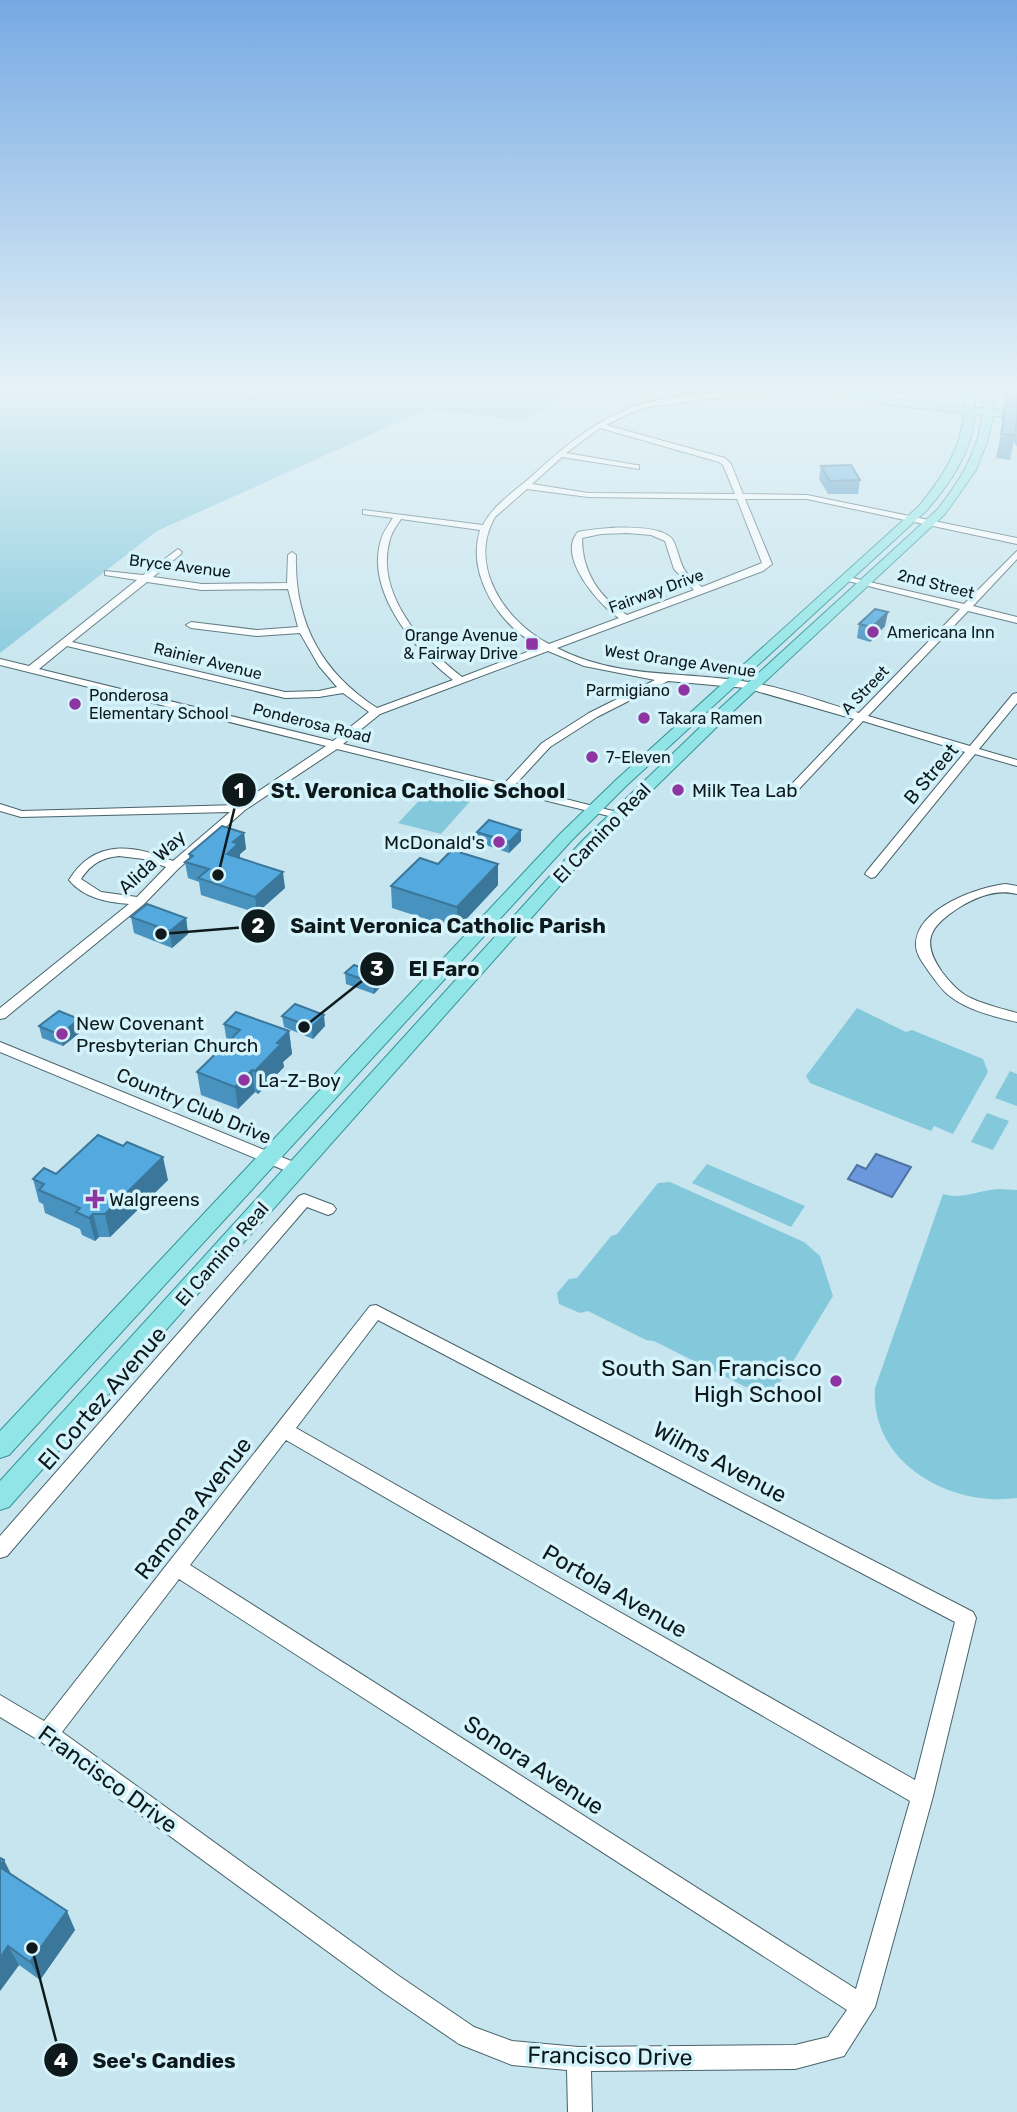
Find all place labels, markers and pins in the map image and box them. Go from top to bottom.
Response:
place label: Americana Inn [887,623,995,642]
marker: Americana Inn [865,624,881,640]
place label: Orange Avenue & Fairway Drive [403,626,518,663]
marker: Orange Avenue & Fairway Drive [524,636,540,652]
place label: Parmigiano [586,681,670,700]
marker: Parmigiano [676,682,692,698]
place label: Ponderosa Elementary School [89,686,229,723]
marker: Ponderosa Elementary School [67,696,83,712]
place label: Takara Ramen [658,709,762,728]
marker: Takara Ramen [636,710,652,726]
place label: 7-Eleven [606,748,671,767]
marker: 7-Eleven [584,749,600,765]
callout: St. Veronica Catholic School [221,769,579,811]
place label: Milk Tea Lab [692,779,798,802]
marker: Milk Tea Lab [670,782,686,798]
place label: McDonald's [384,831,485,854]
marker: McDonald's [491,834,507,850]
callout: Saint Veronica Catholic Parish [241,905,620,947]
callout: El Faro [359,948,493,990]
place label: New Covenant Presbyterian Church [76,1012,258,1057]
marker: New Covenant Presbyterian Church [54,1026,70,1042]
place label: La-Z-Boy [258,1069,341,1092]
marker: La-Z-Boy [236,1072,252,1088]
place label: Walgreens [109,1188,200,1211]
marker: Walgreens [87,1191,103,1207]
place label: South San Francisco High School [601,1354,822,1408]
marker: South San Francisco High School [828,1373,844,1389]
callout: See's Candies [43,2039,250,2081]

